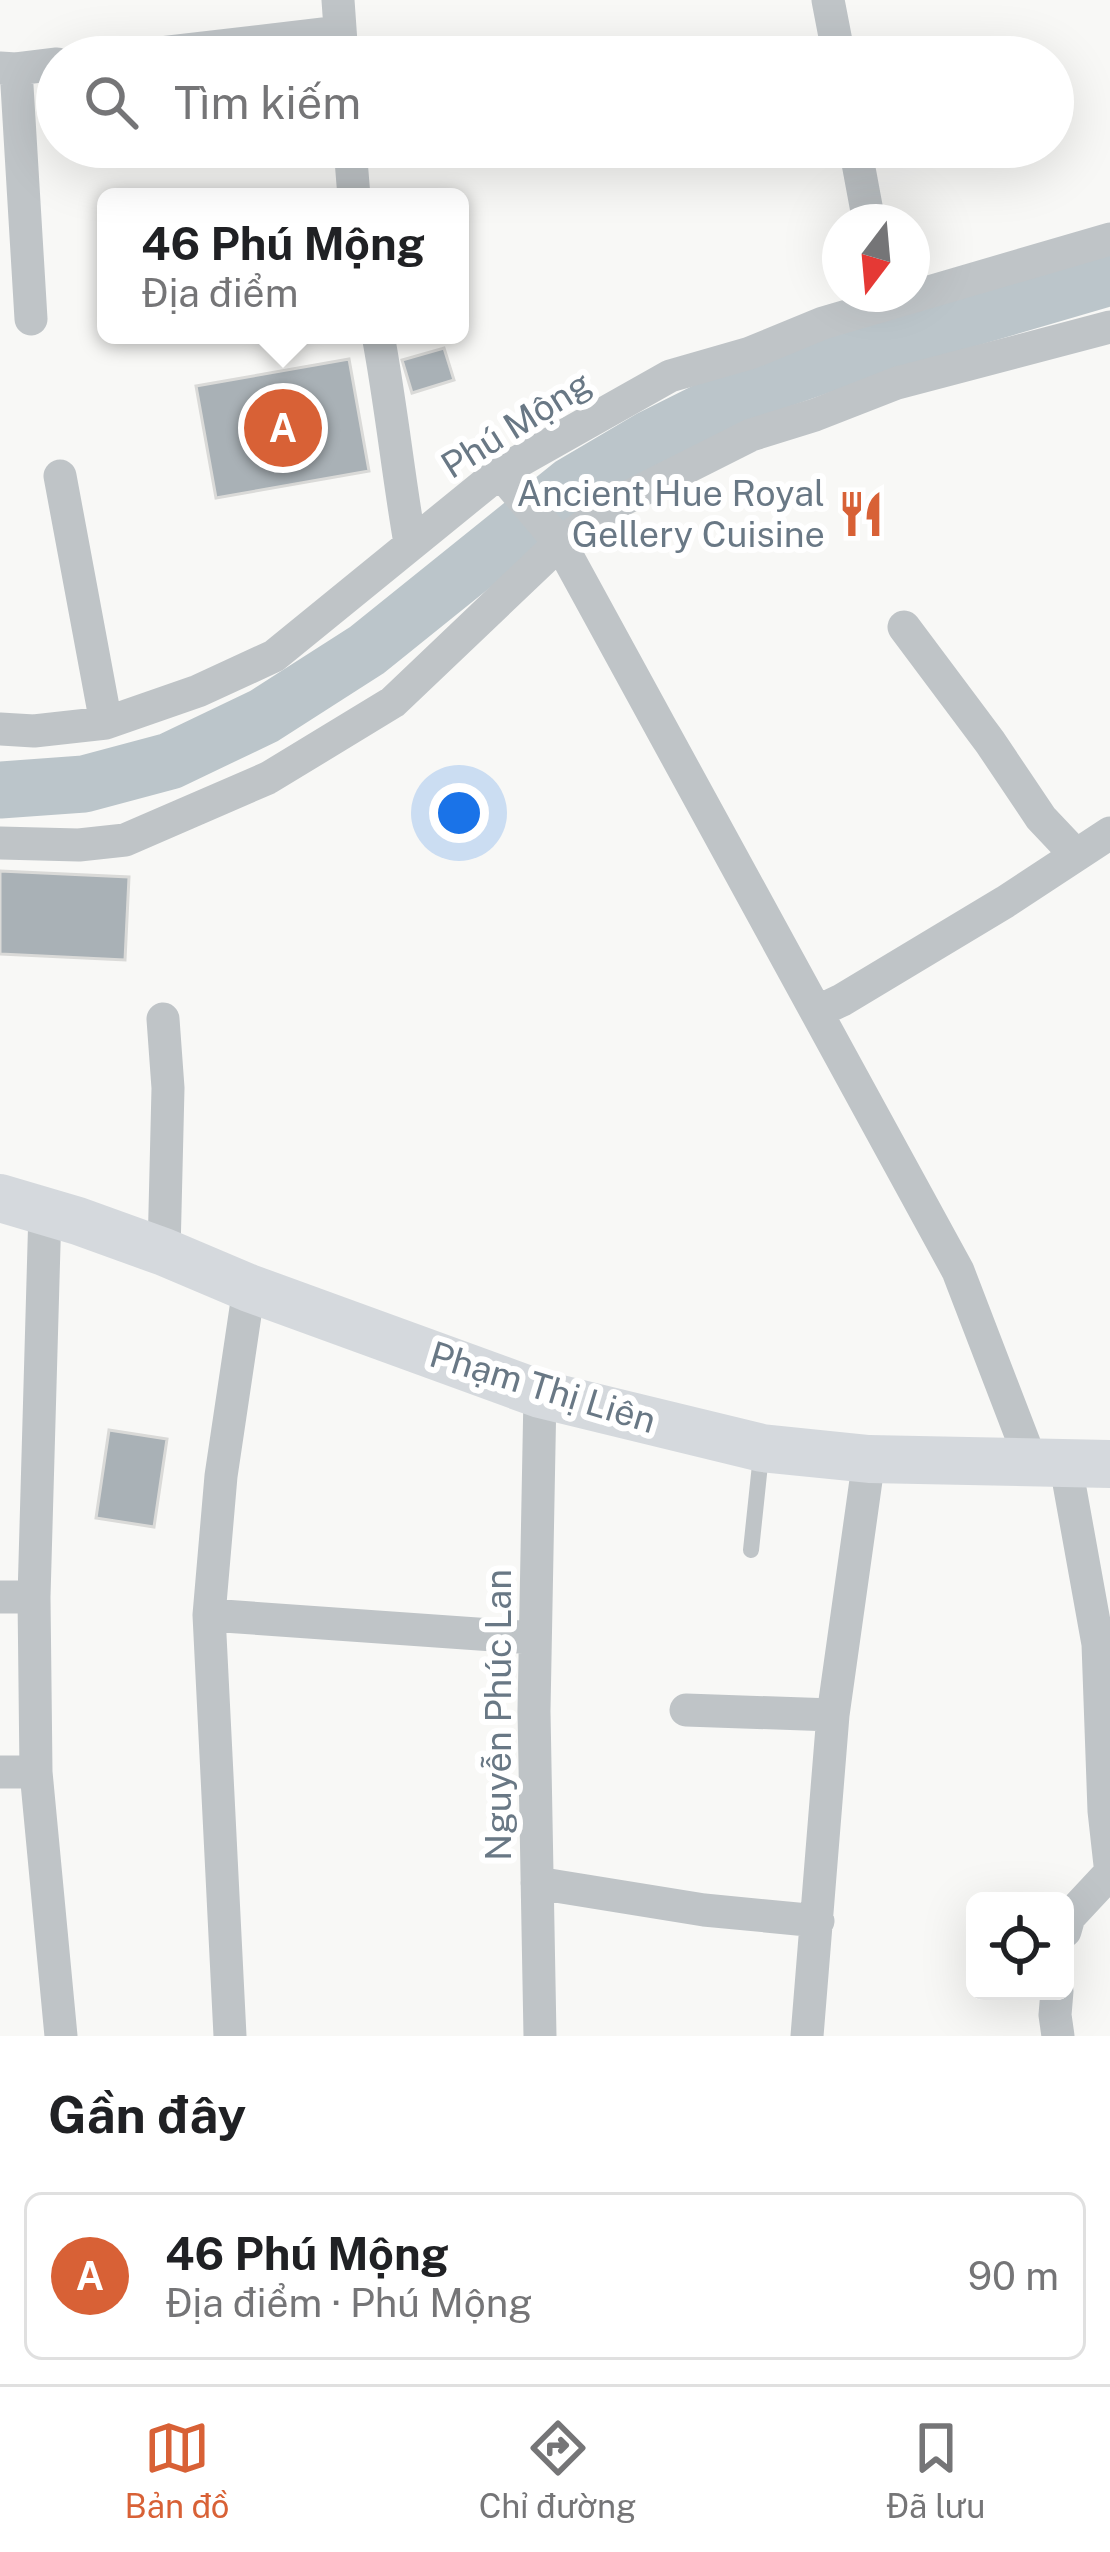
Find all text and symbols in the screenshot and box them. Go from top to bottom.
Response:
search box [36,36,1074,168]
icon: search [78,69,144,135]
text: Tìm kiếm [174,76,361,129]
popup [97,188,469,344]
north arrow [822,204,930,312]
text: 46 Phú Mộng [141,217,425,270]
text: Địa điểm [141,270,298,316]
street label: Phú Mộng [433,362,599,486]
pin: A [244,383,322,473]
place label: Ancient Hue Royal Gellery Cuisine [516,472,825,555]
restaurant icon: Ancient Hue Royal Gellery Cuisine [836,489,886,539]
your location [429,783,489,843]
street label: Phạm Thị Liên [425,1333,661,1441]
street label: Nguyễn Phúc Lan [477,1569,519,1861]
map controls [966,1892,1074,2000]
button: locate [966,1892,1074,2000]
text: Gần đây [48,2085,246,2144]
text: 46 Phú Mộng [165,2227,449,2280]
text: A [76,2253,104,2299]
text: 90 m [968,2253,1059,2299]
text: Địa điểm · Phú Mộng [165,2280,532,2326]
tab: Bản đồ [125,2415,229,2525]
tab: Chỉ đường [479,2415,637,2525]
tab: Đã lưu [886,2415,985,2525]

